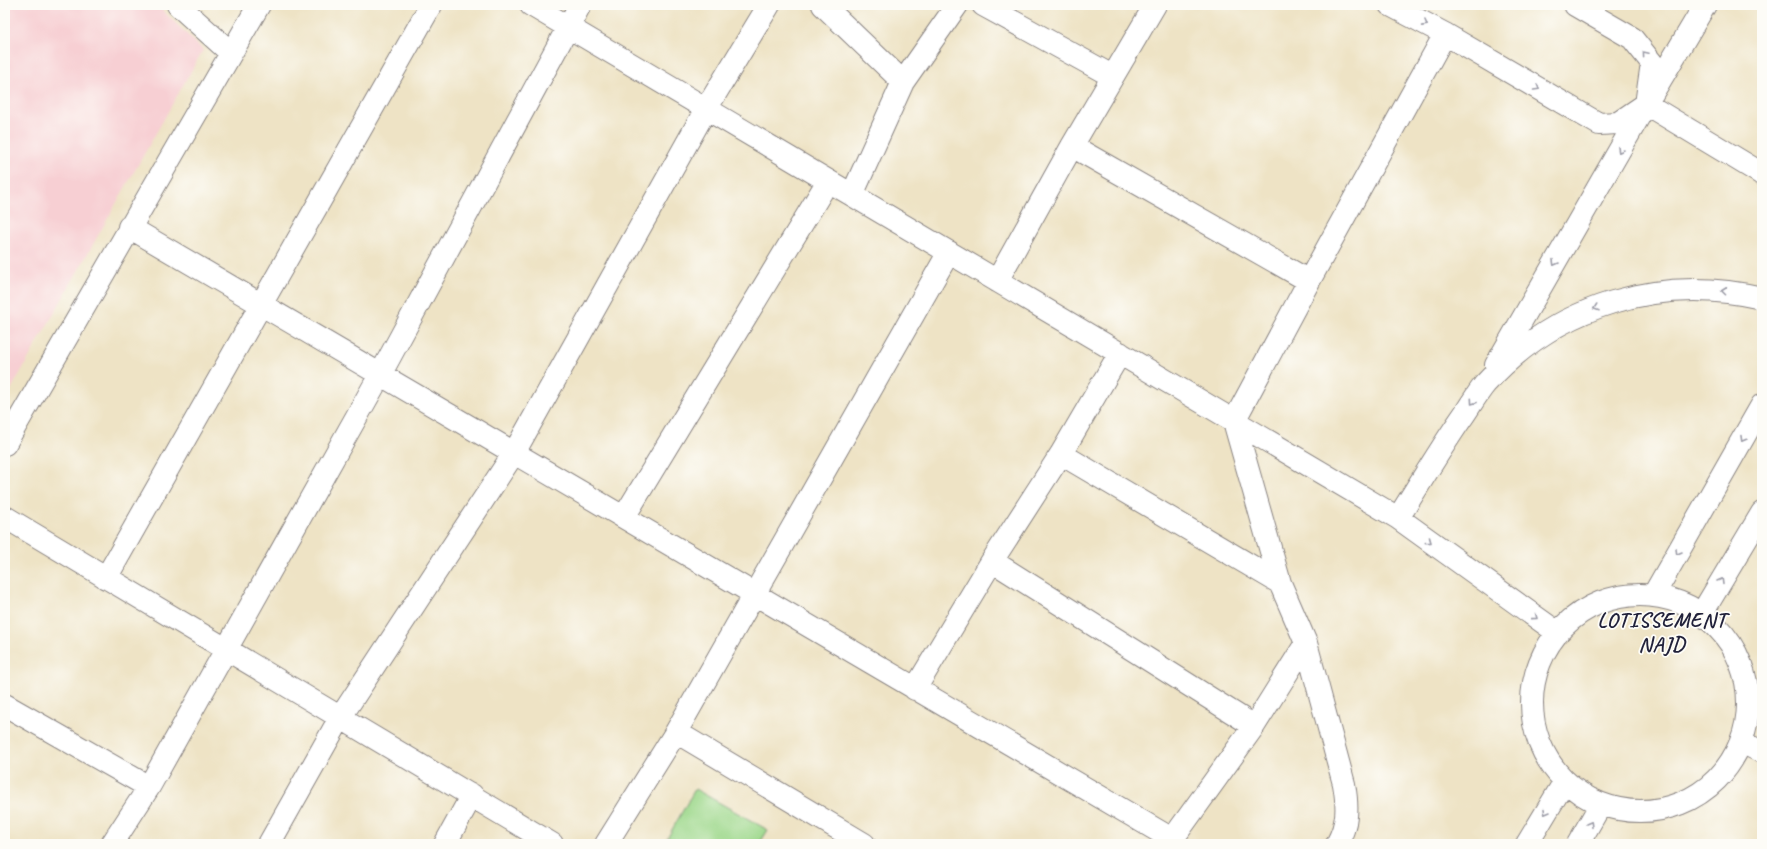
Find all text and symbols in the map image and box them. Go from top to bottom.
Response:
one-way arrow [1421,19,1428,26]
one-way arrow [1643,52,1650,59]
one-way arrow [1533,84,1540,91]
one-way arrow [1617,146,1624,153]
one-way arrow [1552,259,1559,266]
one-way arrow [1721,287,1727,296]
one-way arrow [1593,303,1600,311]
one-way arrow [1470,398,1478,405]
one-way arrow [1740,435,1747,442]
one-way arrow [1425,536,1432,543]
one-way arrow [1676,548,1683,555]
one-way arrow [1717,578,1724,585]
district label: LOTISSEMENT NAJD [1597,607,1730,657]
one-way arrow [1531,612,1538,620]
one-way arrow [1544,808,1551,815]
one-way arrow [1585,821,1592,828]

